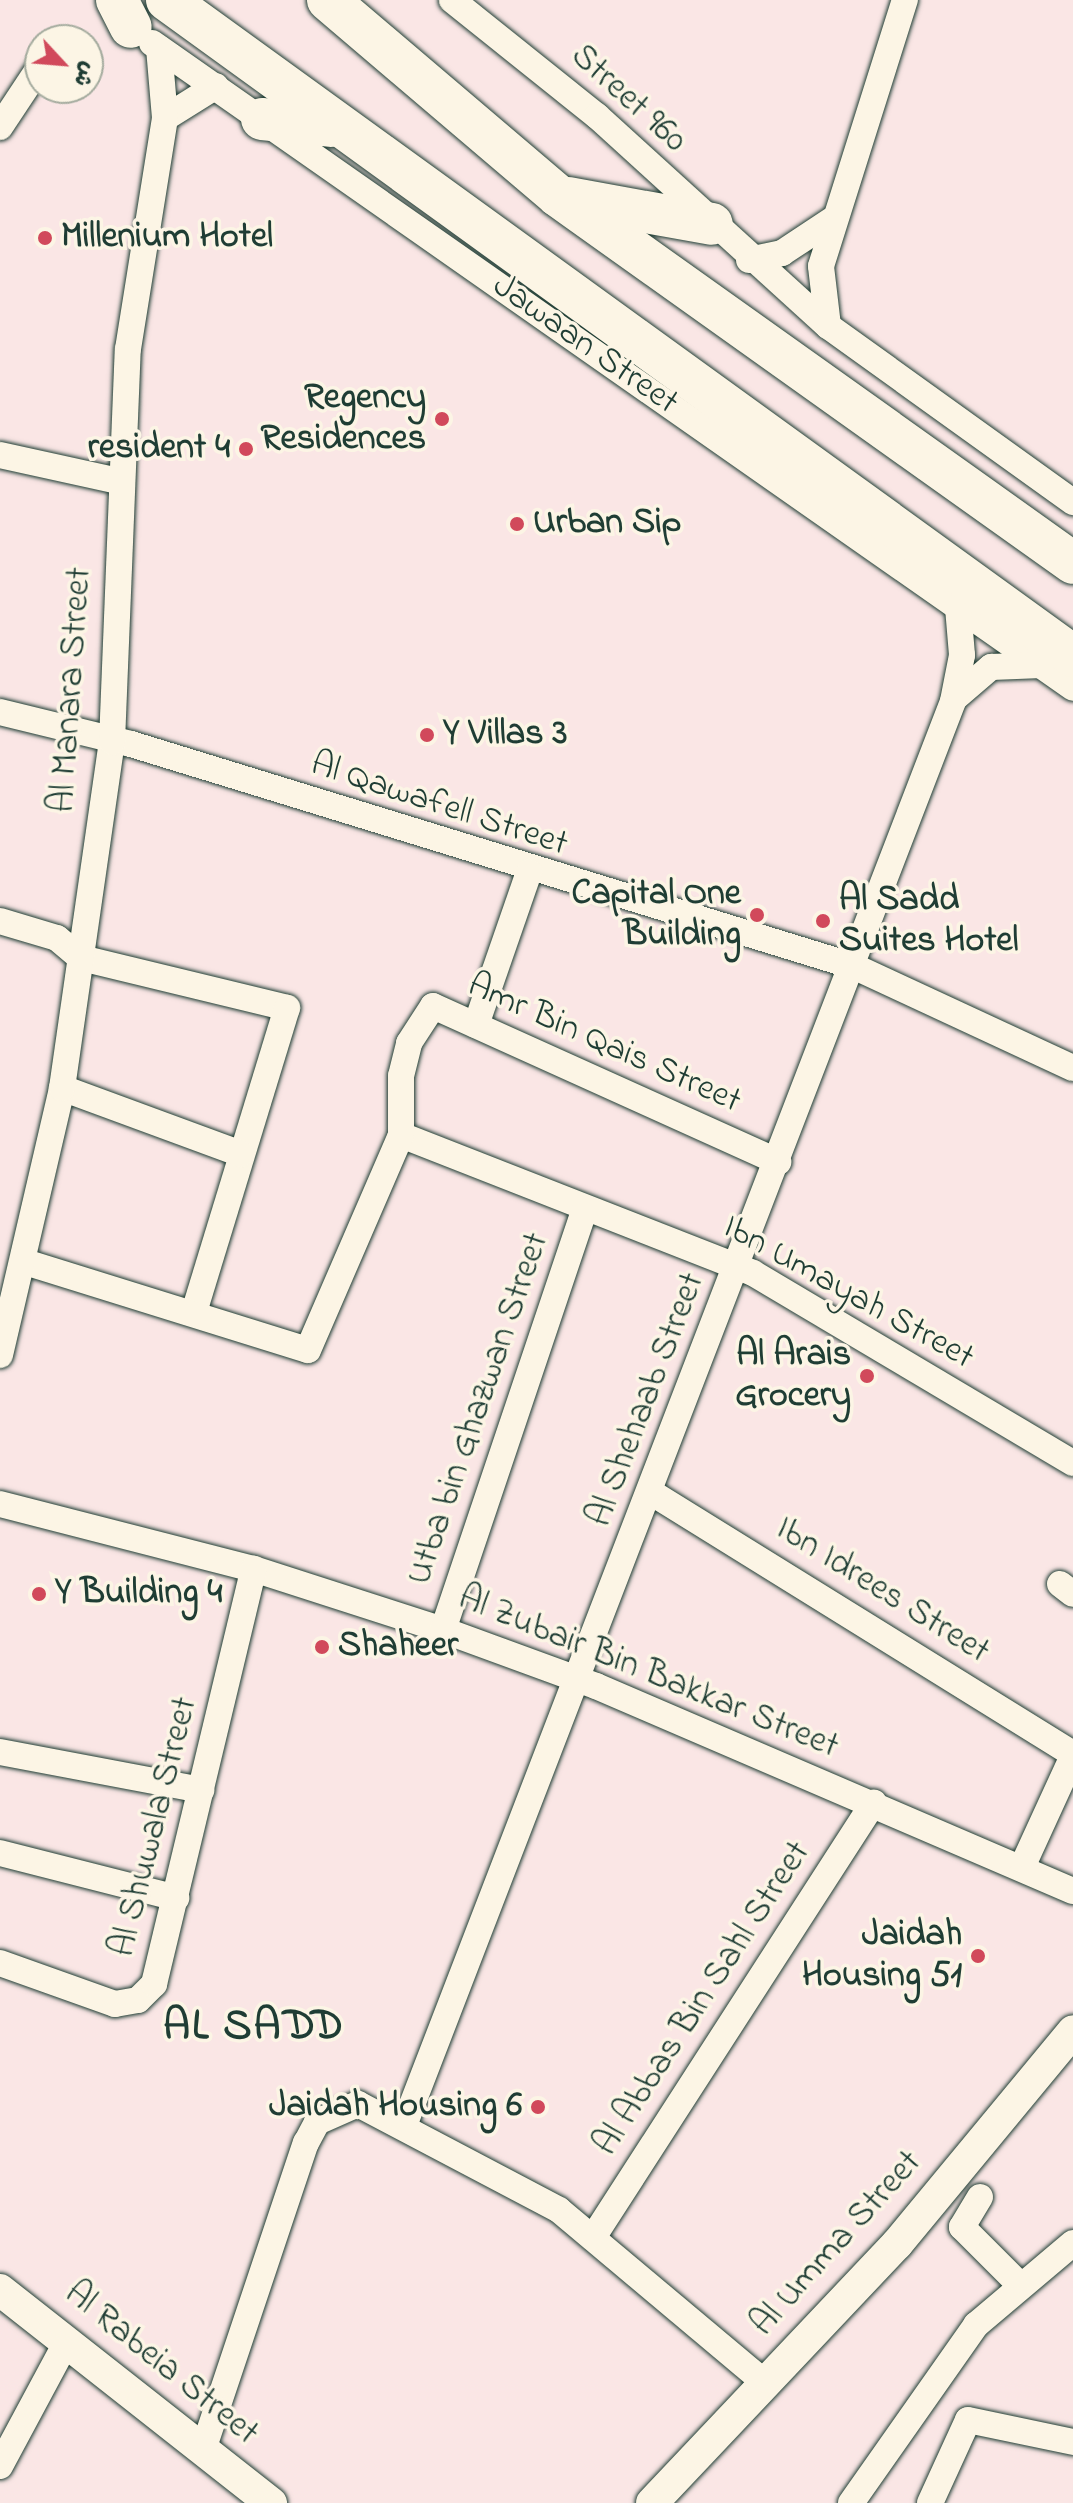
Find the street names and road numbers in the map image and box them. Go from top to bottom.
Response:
street label: Street 960 [561,35,695,163]
street label: Jawaan Street [484,265,686,425]
street label: Al Manara Street [42,566,102,814]
street label: Al Qawafell Street [305,743,573,867]
street label: Amr Bin Qais Street [461,964,747,1124]
street label: Ibn Umayah Street [715,1206,981,1380]
street label: Utba bin Ghazwan Street [398,1227,560,1591]
street label: Al Shehaab Street [579,1267,715,1533]
street label: Ibn Idrees Street [767,1508,997,1674]
street label: Al Zubair Bin Bakkar Street [452,1577,844,1769]
street label: Al Shuwala Street [102,1693,208,1961]
street label: Al Abbas Bin Sahl Street [585,1834,821,2164]
street label: Al Umma Street [742,2142,932,2346]
street label: Al Rabeia Street [55,2273,267,2455]

